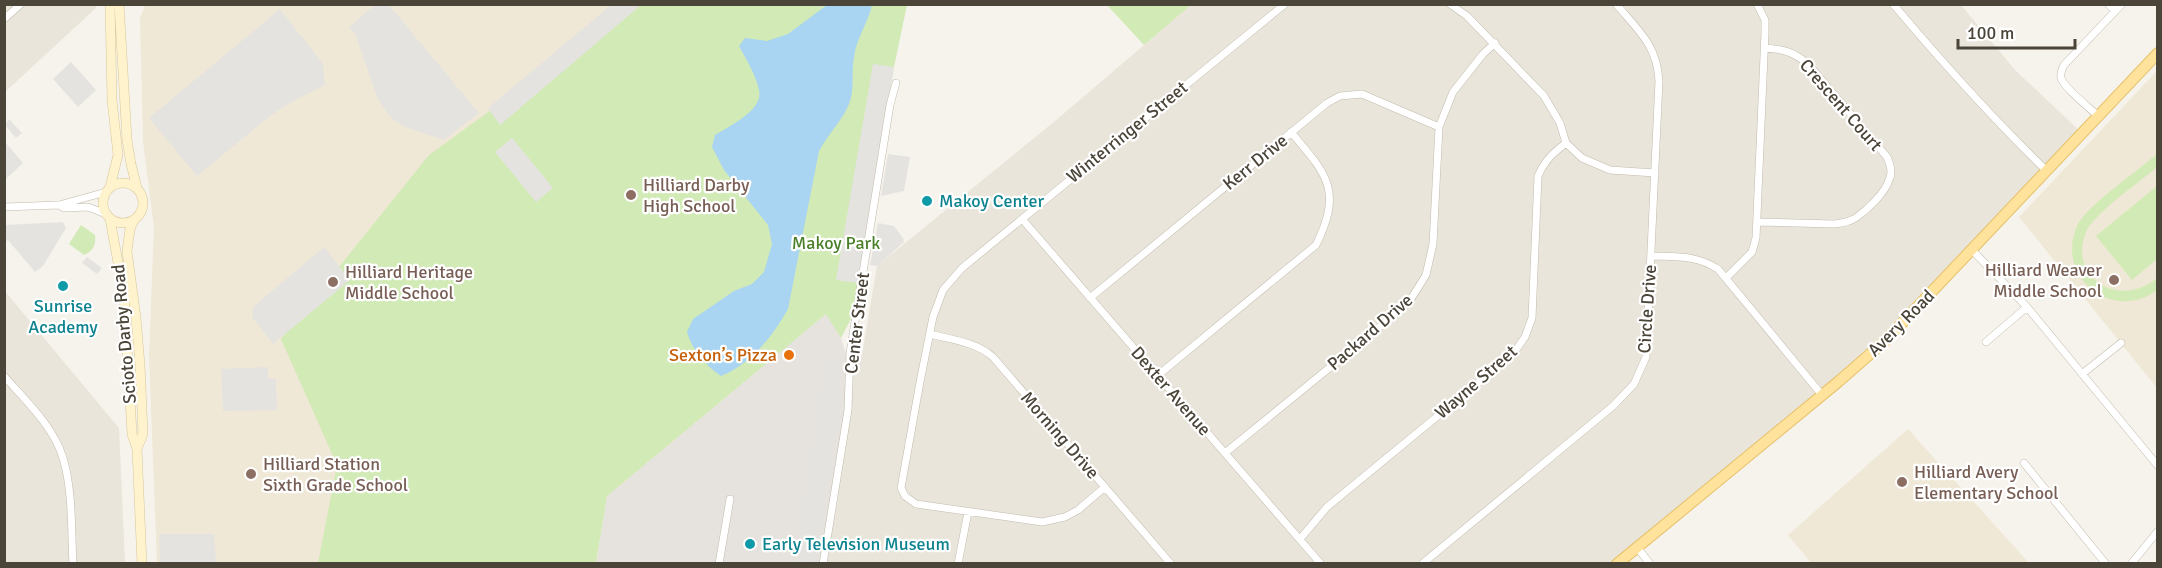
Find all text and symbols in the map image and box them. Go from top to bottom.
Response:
scale bar [1958,12,2075,50]
text: 100 m [1967,22,2014,44]
street label: Crescent Court [1795,54,1887,156]
street label: Winterringer Street [1062,76,1192,188]
street label: Kerr Drive [1218,129,1292,195]
place label: Hilliard Darby High School [643,174,750,217]
marker: Hilliard Darby High School [624,188,638,202]
place label: Makoy Center [939,190,1044,212]
marker: Makoy Center [920,194,934,208]
park label: Makoy Park [792,232,880,254]
place label: Hilliard Weaver Middle School [1985,259,2102,302]
place label: Hilliard Heritage Middle School [345,261,473,304]
street label: Scioto Darby Road [107,263,141,405]
street label: Circle Drive [1633,264,1661,354]
street label: Center Street [840,271,874,375]
marker: Hilliard Weaver Middle School [2107,273,2121,287]
marker: Hilliard Heritage Middle School [326,275,340,289]
marker: Sunrise Academy [56,279,70,293]
street label: Avery Road [1863,285,1939,361]
street label: Packard Drive [1323,289,1417,375]
place label: Sunrise Academy [28,295,98,338]
street label: Wayne Street [1430,340,1522,424]
street label: Dexter Avenue [1126,342,1216,440]
place label: Sexton’s Pizza [669,344,777,366]
marker: Sexton’s Pizza [782,348,796,362]
street label: Morning Drive [1016,387,1104,483]
place label: Hilliard Station Sixth Grade School [263,453,408,496]
place label: Hilliard Avery Elementary School [1914,461,2059,504]
marker: Hilliard Station Sixth Grade School [244,467,258,481]
marker: Hilliard Avery Elementary School [1895,475,1909,489]
place label: Early Television Museum [762,533,950,555]
marker: Early Television Museum [743,537,757,551]

